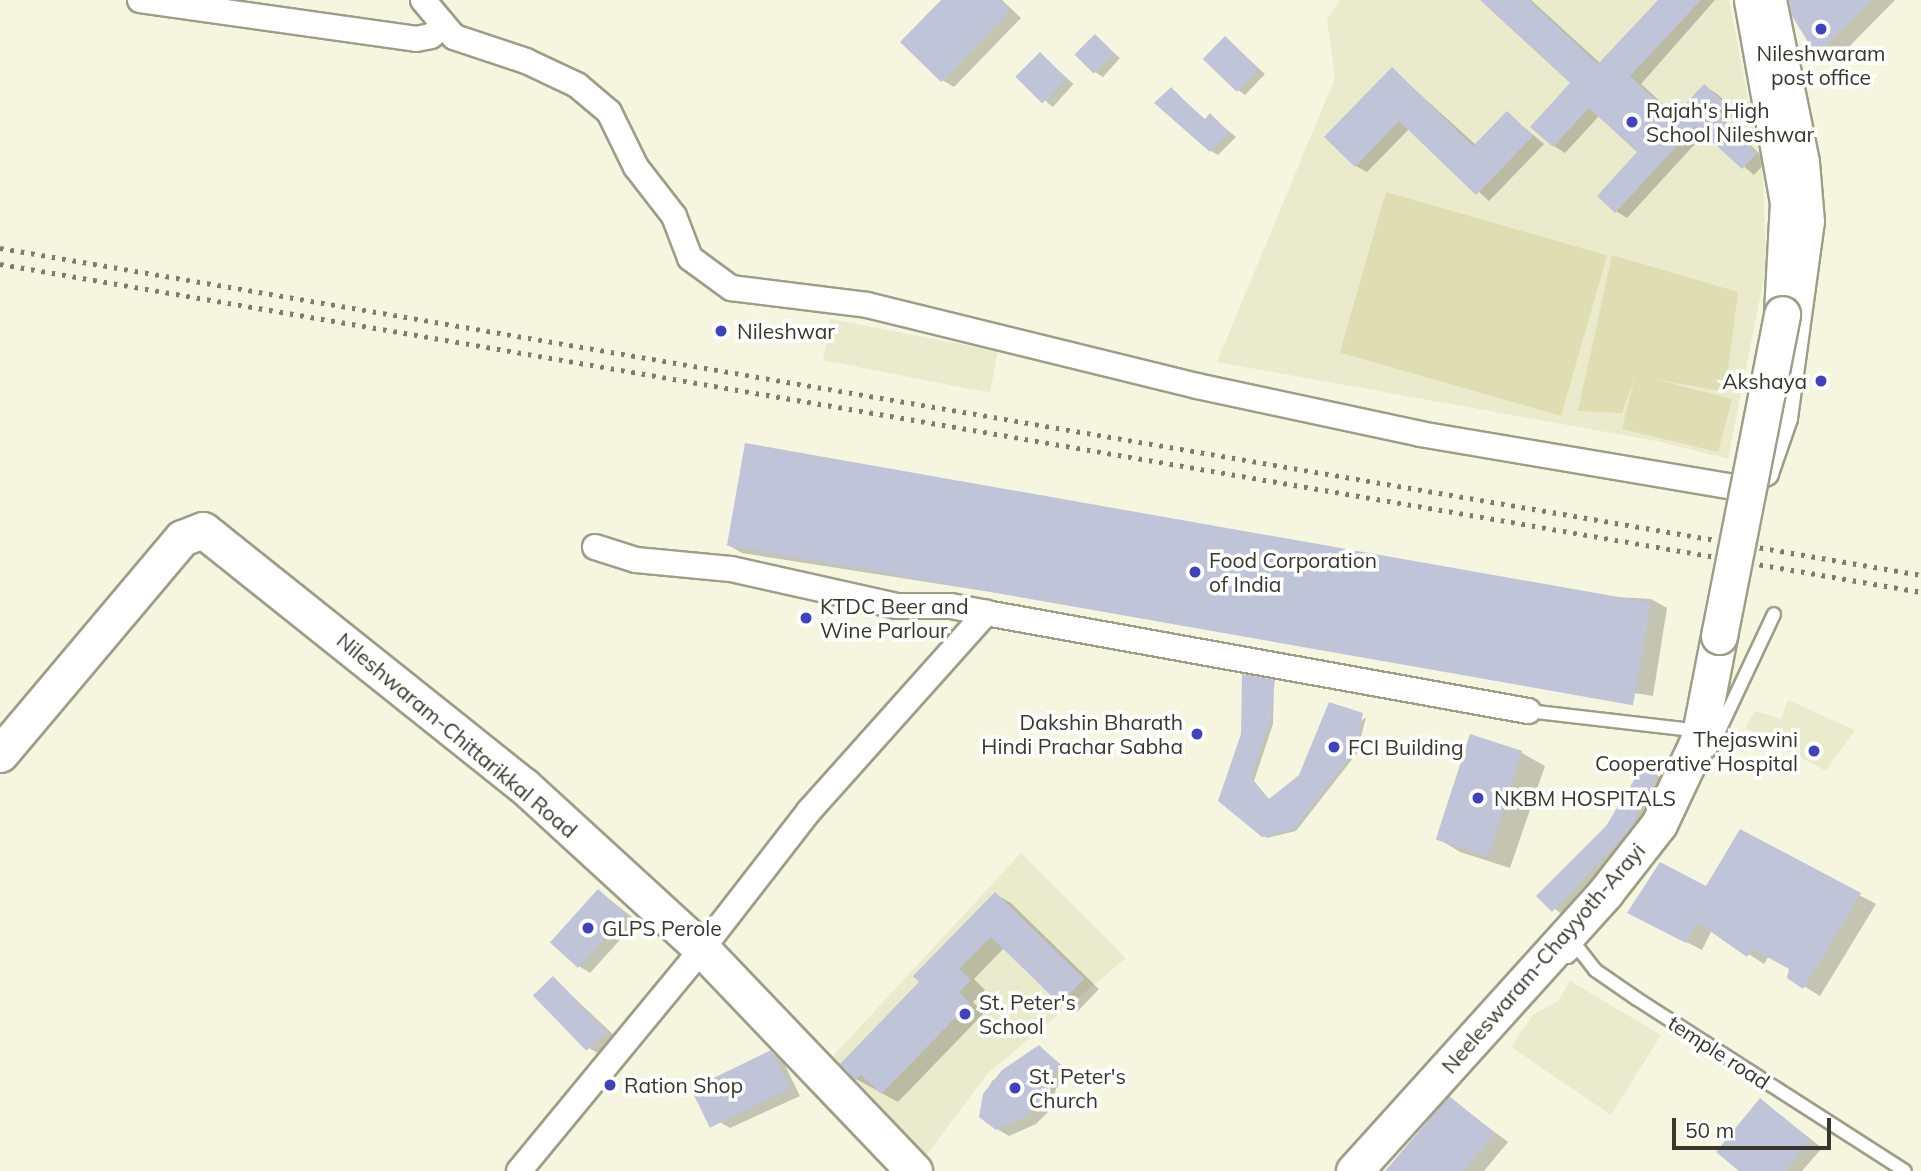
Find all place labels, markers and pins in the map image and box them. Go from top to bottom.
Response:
marker: Nileshwaram post office [1813,21,1829,37]
place label: Nileshwaram post office [1757,40,1885,90]
place label: Rajah's High School Nileshwar [1646,97,1814,147]
marker: Rajah's High School Nileshwar [1624,114,1640,130]
place label: Nileshwar [737,318,835,344]
marker: Nileshwar [711,321,731,341]
place label: Akshaya [1722,368,1807,394]
marker: Akshaya [1813,373,1829,389]
place label: Food Corporation of India [1209,547,1377,597]
marker: Food Corporation of India [1187,564,1203,580]
place label: KTDC Beer and Wine Parlour [820,593,969,643]
marker: KTDC Beer and Wine Parlour [798,610,814,626]
place label: Dakshin Bharath Hindi Prachar Sabha [981,709,1183,759]
marker: Dakshin Bharath Hindi Prachar Sabha [1189,726,1205,742]
place label: Thejaswini Cooperative Hospital [1595,726,1798,776]
place label: FCI Building [1348,734,1464,760]
marker: FCI Building [1326,739,1342,755]
marker: Thejaswini Cooperative Hospital [1804,741,1824,761]
place label: NKBM HOSPITALS [1494,785,1676,811]
marker: NKBM HOSPITALS [1468,788,1488,808]
place label: GLPS Perole [602,915,722,941]
marker: GLPS Perole [580,920,596,936]
place label: St. Peter's School [979,989,1076,1039]
marker: St. Peter's School [957,1006,973,1022]
place label: St. Peter's Church [1029,1063,1126,1113]
place label: Ration Shop [624,1072,743,1098]
marker: Ration Shop [602,1077,618,1093]
marker: St. Peter's Church [1007,1080,1023,1096]

